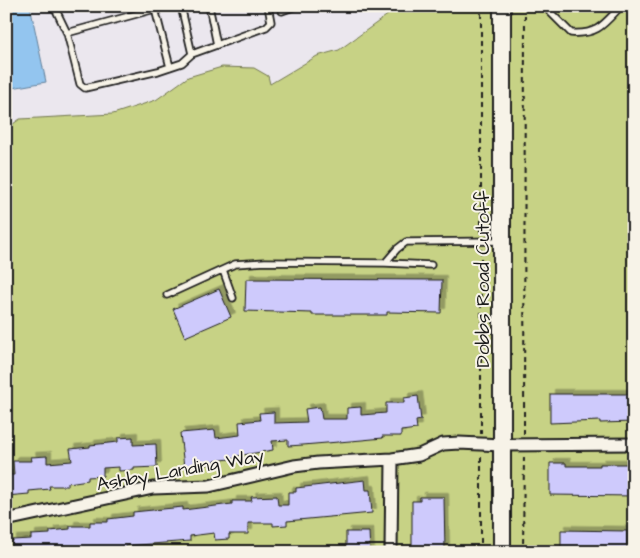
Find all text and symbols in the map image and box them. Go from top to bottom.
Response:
street label: Dobbs Road Cutoff [470,190,497,367]
street label: Ashby Landing Way [94,442,267,499]

